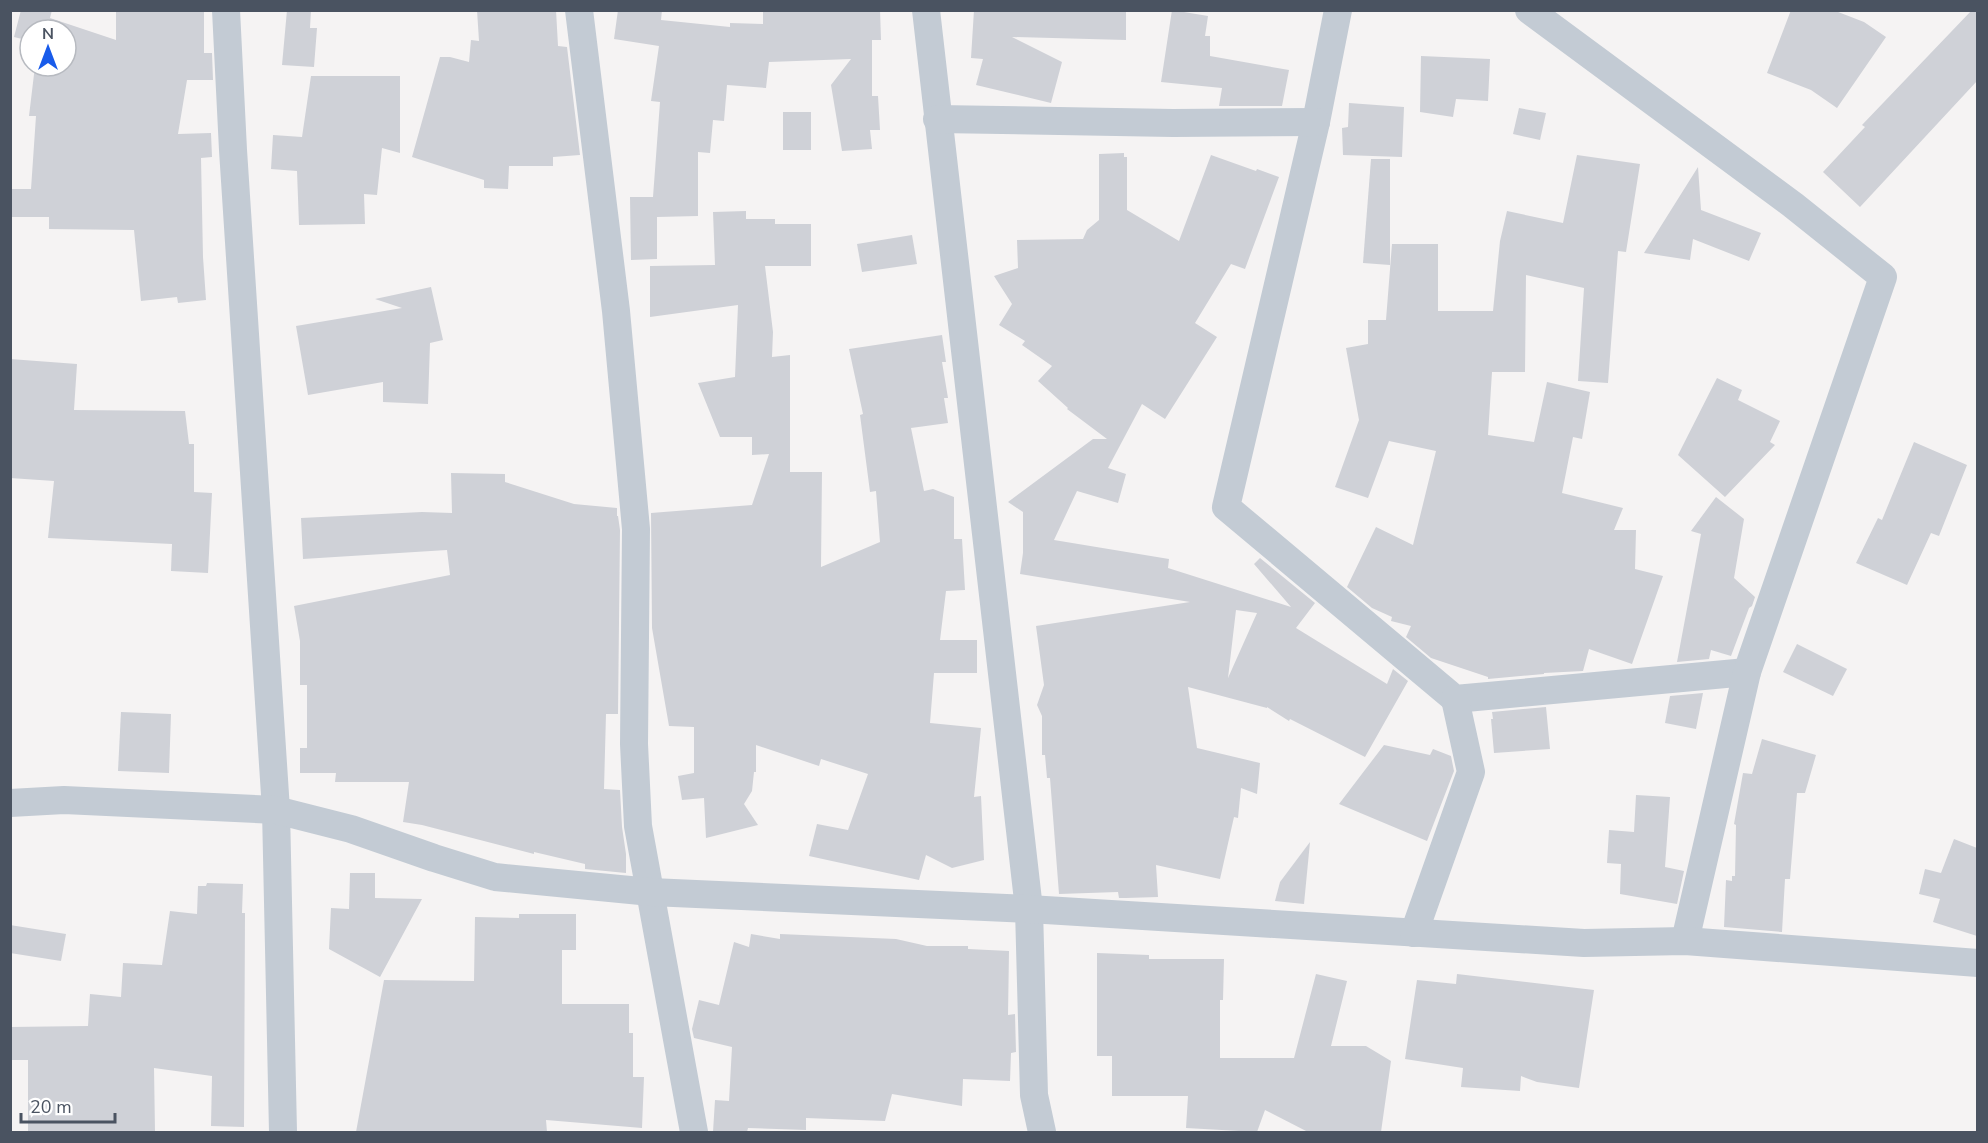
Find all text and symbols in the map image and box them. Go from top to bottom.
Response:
north arrow [18,18,78,78]
text: N [42,23,54,45]
scale bar [21,1086,116,1124]
text: 20 m [30,1095,72,1119]

